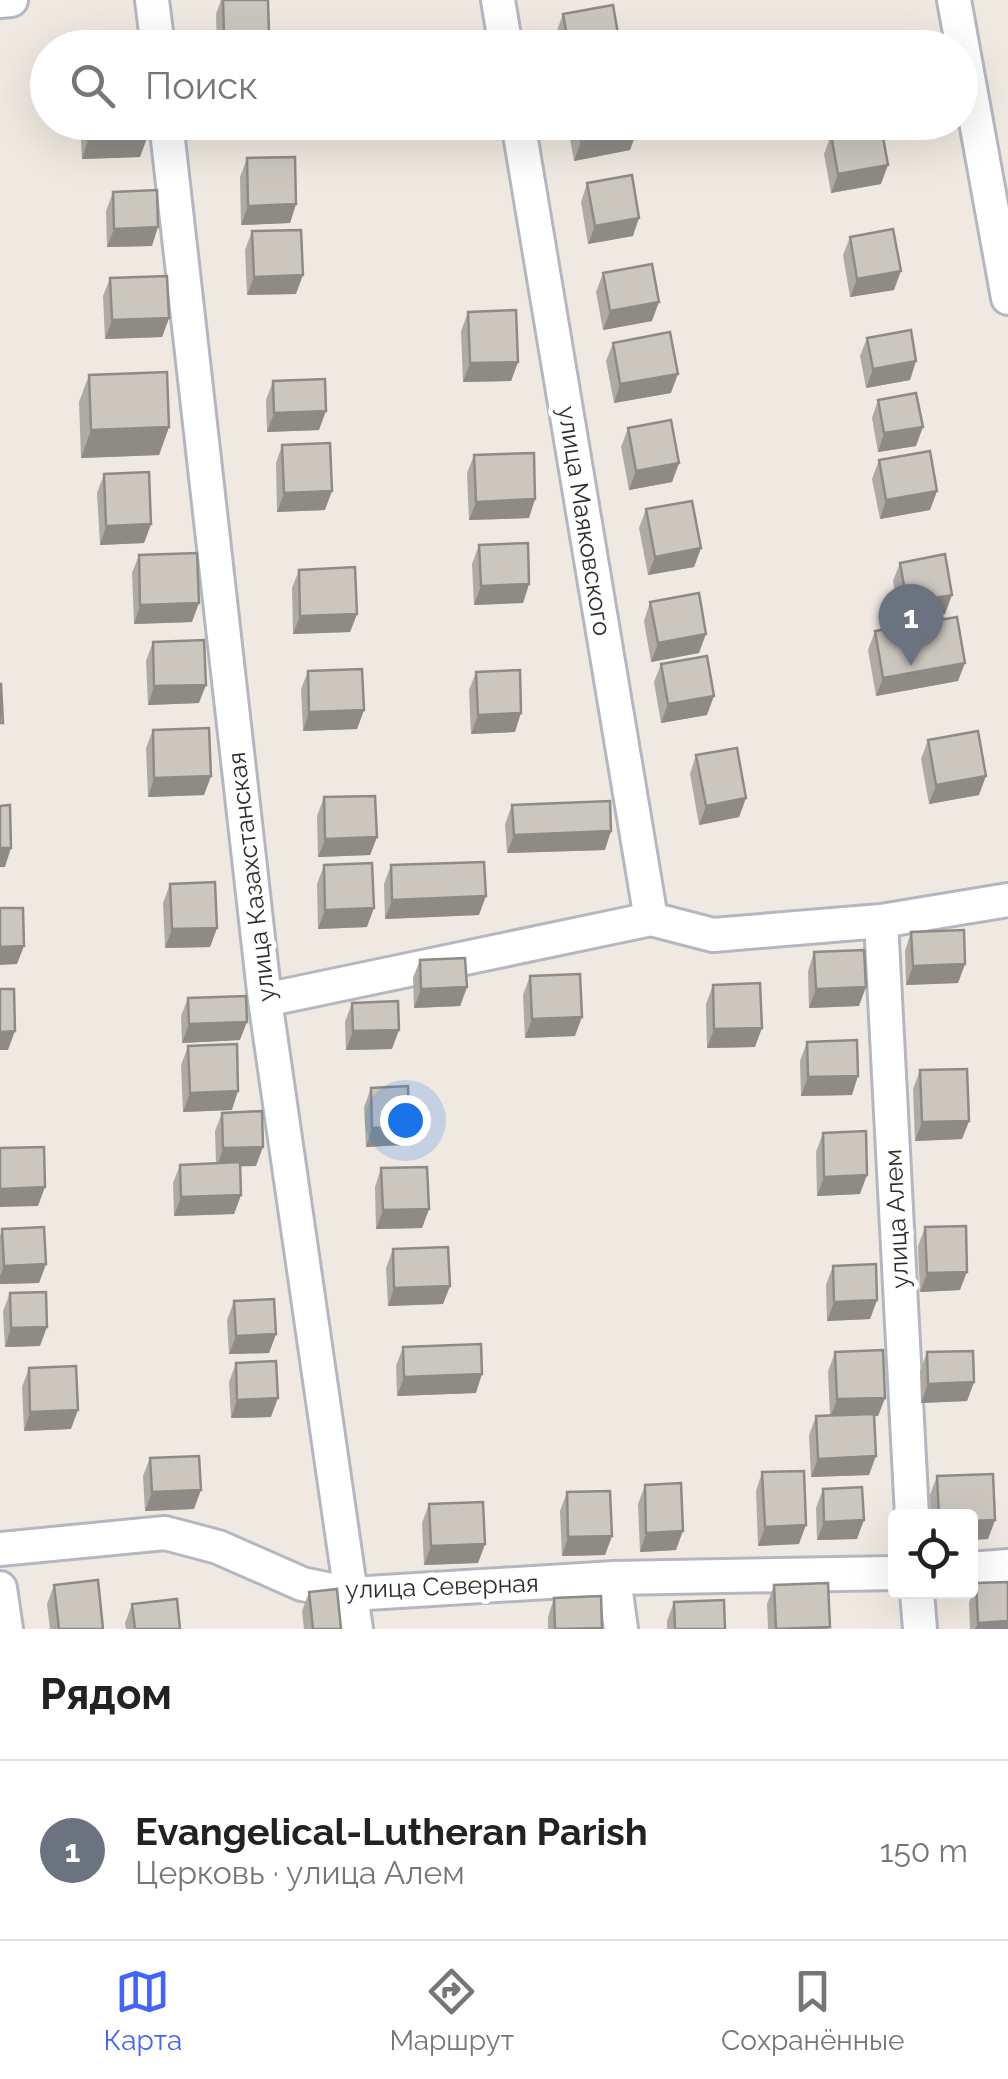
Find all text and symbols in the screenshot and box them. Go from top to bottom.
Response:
search box [30,30,978,140]
icon: search [65,58,120,113]
text: Поиск [145,63,258,108]
street label: улица Маяковского [552,404,618,638]
pin: 1 [878,584,944,666]
street label: улица Казахстанская [221,750,281,1004]
your location [380,1095,431,1146]
street label: улица Алем [877,1148,915,1290]
map controls [888,1509,978,1599]
button: locate [888,1509,978,1599]
street label: улица Северная [345,1568,539,1604]
text: Рядом [40,1670,172,1719]
text: Evangelical-Lutheran Parish [135,1809,648,1854]
text: 1 [65,1832,80,1869]
text: 150 m [880,1832,968,1869]
text: Церковь · улица Алем [135,1854,465,1891]
tab: Карта [104,1964,182,2057]
tab: Маршрут [389,1964,514,2057]
tab: Сохранённые [721,1964,904,2057]

